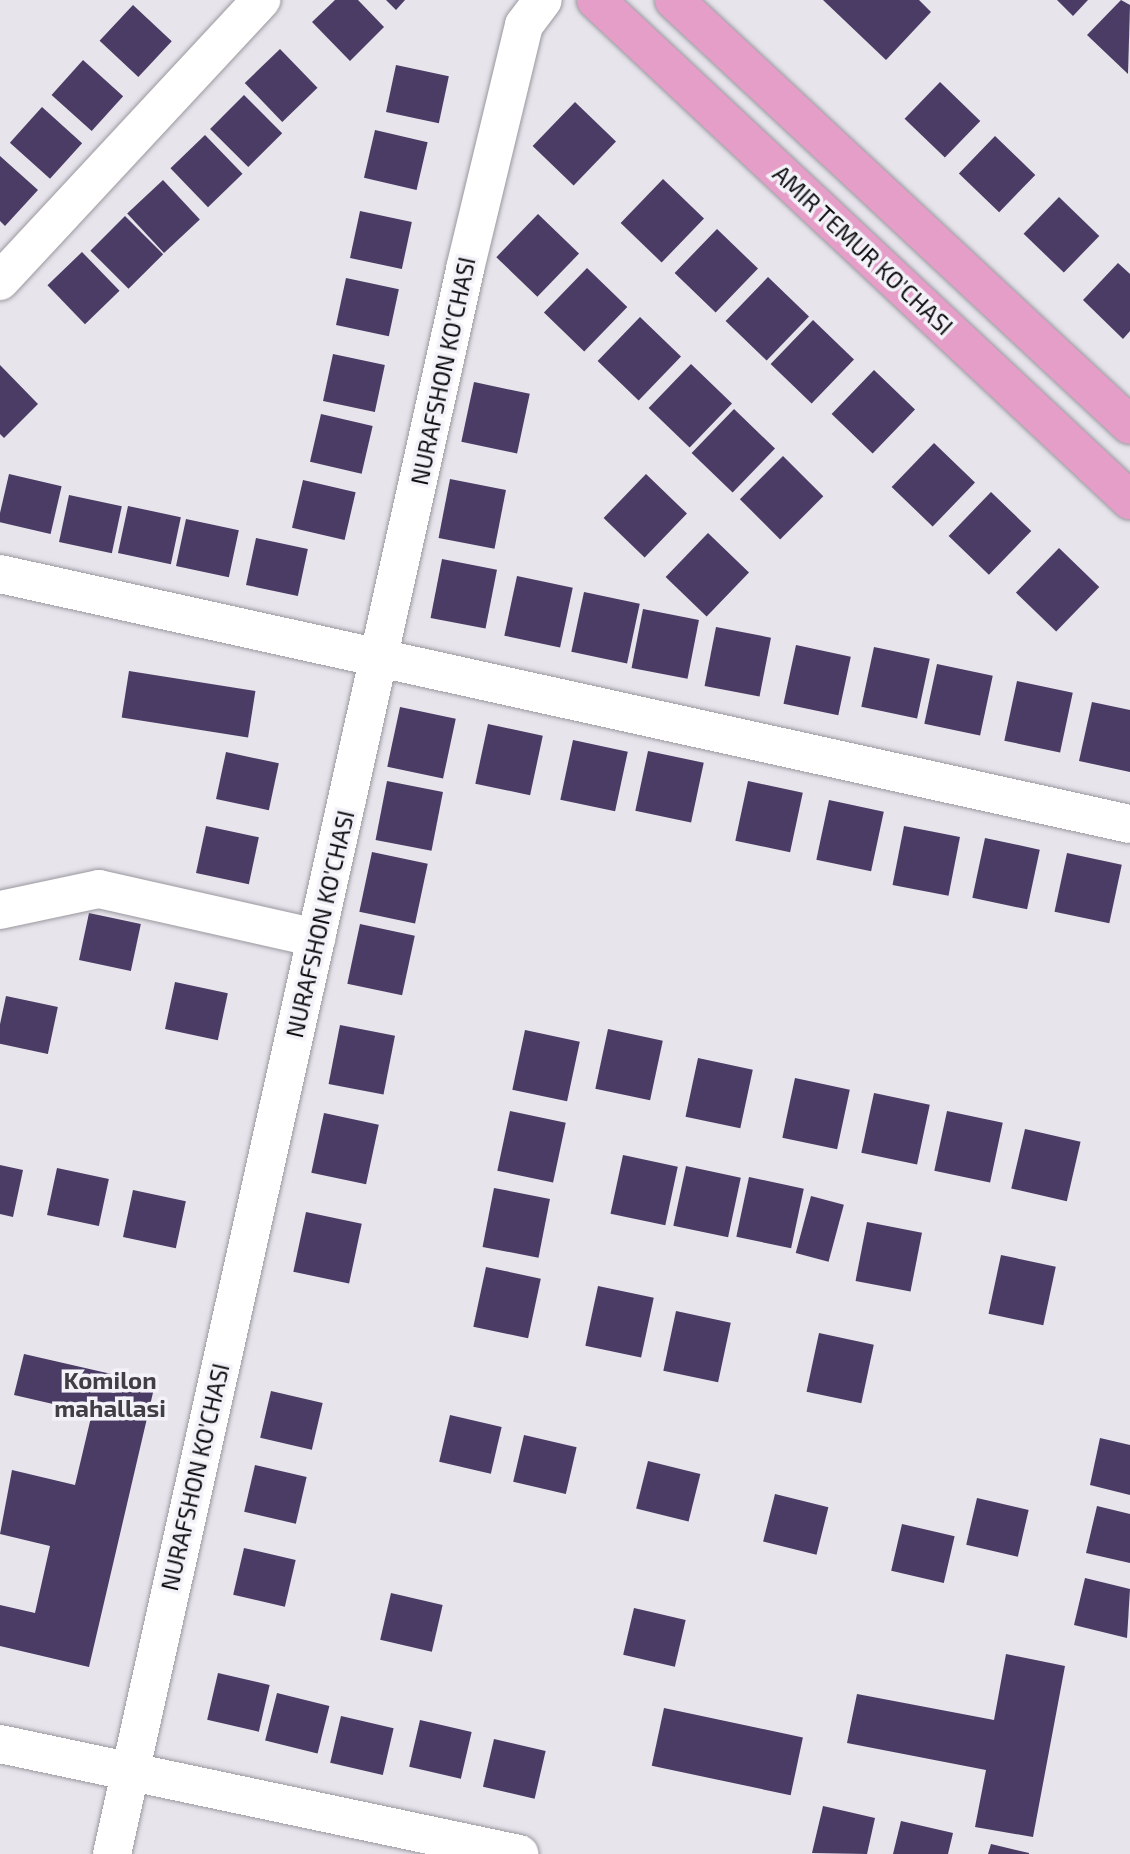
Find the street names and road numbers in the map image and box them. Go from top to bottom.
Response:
street label: AMIR TEMUR KO'CHASI [767,159,959,341]
street label: NURAFSHON KO'CHASI [405,254,481,488]
street label: NURAFSHON KO'CHASI [280,808,360,1040]
street label: NURAFSHON KO'CHASI [155,1361,235,1593]

